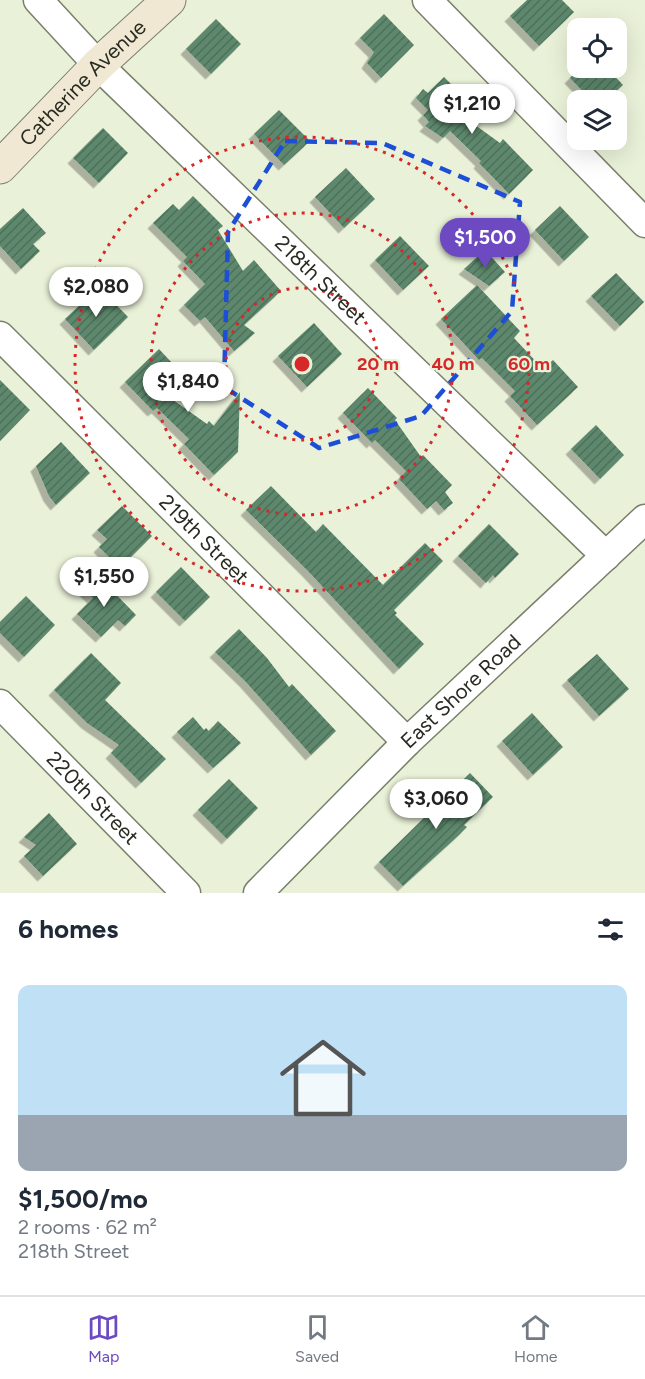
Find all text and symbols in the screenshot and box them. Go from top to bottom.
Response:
street label: Catherine Avenue [14,14,151,151]
map controls [567,18,627,150]
button: locate [567,18,627,78]
pin: $1,210 [423,84,521,135]
button: layers [567,90,627,150]
text: $1,210 [443,91,501,115]
pin: $1,500 [436,218,534,269]
text: $1,500 [454,225,516,249]
street label: 218th Street [270,230,372,329]
pin: $2,080 [47,267,145,318]
text: $2,080 [63,274,129,298]
text: 20 m [357,353,399,375]
text: 40 m [431,353,475,375]
text: 60 m [508,353,550,375]
centre of rings [292,354,312,374]
pin: $1,840 [139,362,237,413]
text: $1,840 [157,369,219,393]
street label: 219th Street [154,489,254,589]
pin: $1,550 [55,557,153,608]
text: $1,550 [74,564,134,588]
street label: East Shore Road [395,629,526,753]
street label: 220th Street [42,746,144,850]
pin: $3,060 [387,779,485,830]
text: $3,060 [404,786,468,810]
text: 6 homes [18,913,118,945]
icon: filters [594,913,627,946]
icon: home [269,1024,377,1132]
text: $1,500/mo [18,1183,148,1215]
text: 2 rooms · 62 m² [18,1215,157,1239]
text: 218th Street [18,1239,129,1263]
tab: Map [87,1311,120,1366]
tab: Saved [295,1311,339,1366]
tab: Home [514,1311,558,1366]

